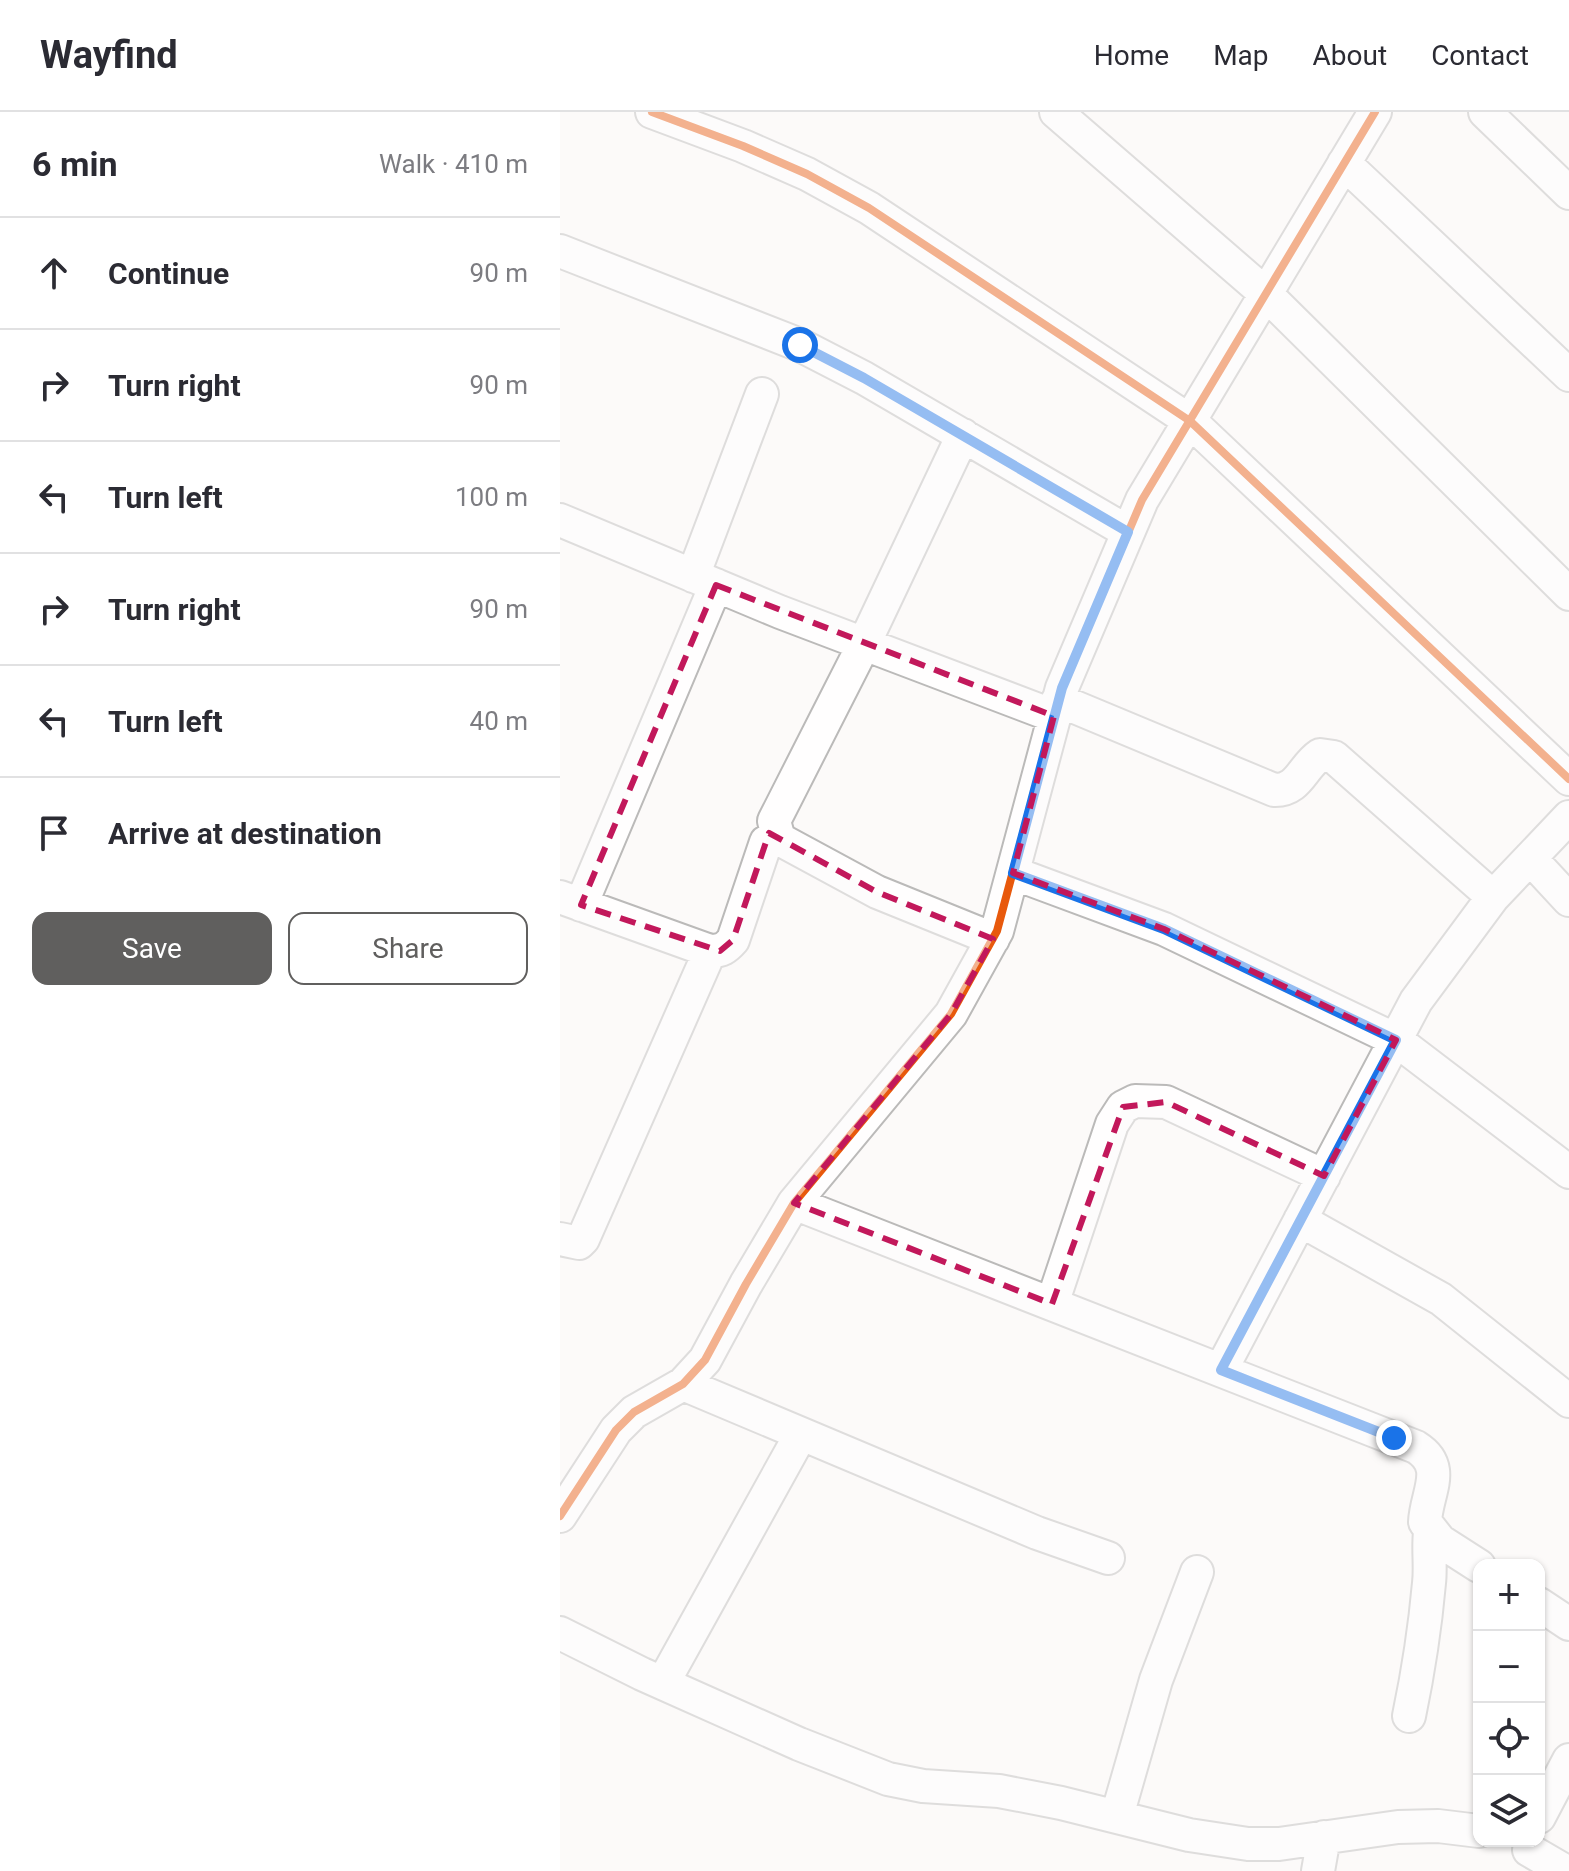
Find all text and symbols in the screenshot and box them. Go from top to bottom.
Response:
text: Wayfind [40,33,178,77]
text: Home [1094,39,1169,72]
text: Map [1213,39,1269,72]
text: About [1313,39,1387,72]
text: Contact [1431,39,1529,72]
text: 6 min [32,144,117,184]
text: Walk · 410 m [379,149,528,179]
icon: ahead [32,251,76,295]
text: Continue [108,256,229,291]
text: 90 m [470,258,528,288]
route start [782,327,818,363]
icon: right [32,363,76,407]
text: Turn right [108,368,241,403]
text: 90 m [470,370,528,400]
icon: left [32,475,76,519]
text: Turn left [108,480,223,515]
text: 100 m [455,482,528,512]
icon: right [32,587,76,631]
text: Turn right [108,592,241,627]
text: 90 m [470,594,528,624]
icon: left [32,699,76,743]
text: Turn left [108,704,223,739]
text: 40 m [470,706,528,736]
icon: arrive [32,811,76,855]
text: Arrive at destination [108,816,382,851]
button: Save [32,912,272,985]
button: Share [288,912,528,985]
route end [1376,1420,1412,1456]
map controls [1473,1559,1545,1847]
button: + [1473,1559,1545,1631]
button: − [1473,1631,1545,1703]
button: locate [1473,1703,1545,1775]
button: layers [1473,1775,1545,1847]

